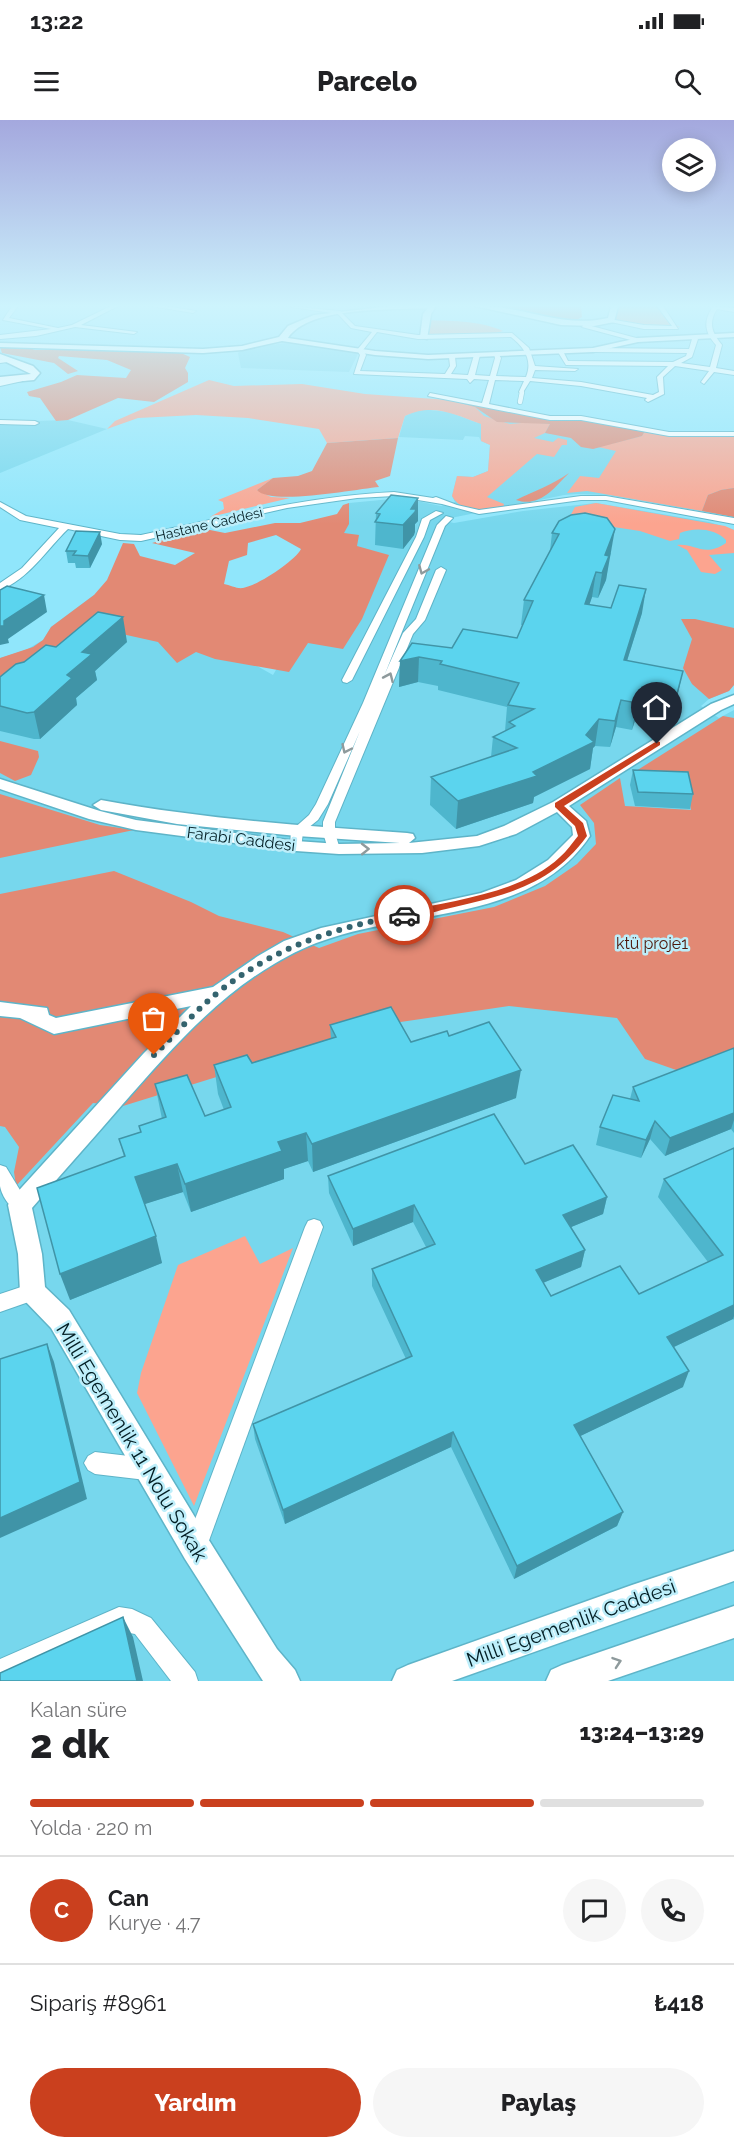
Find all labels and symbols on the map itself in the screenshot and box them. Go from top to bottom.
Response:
street label: Hastane Caddesi [154,504,264,544]
one-way arrow [418,564,430,575]
one-way arrow [382,673,394,684]
pin [631,682,682,744]
one-way arrow [341,742,353,753]
street label: Farabi Caddesi [186,823,296,855]
one-way arrow [361,843,370,855]
courier [374,885,434,945]
park label: ktü proje1 [616,934,688,953]
pin [128,993,179,1055]
street label: Milli Egemenlik 11 Nolu Sokak [51,1319,213,1566]
street label: Milli Egemenlik Caddesi [463,1574,679,1672]
one-way arrow [611,1657,622,1669]

